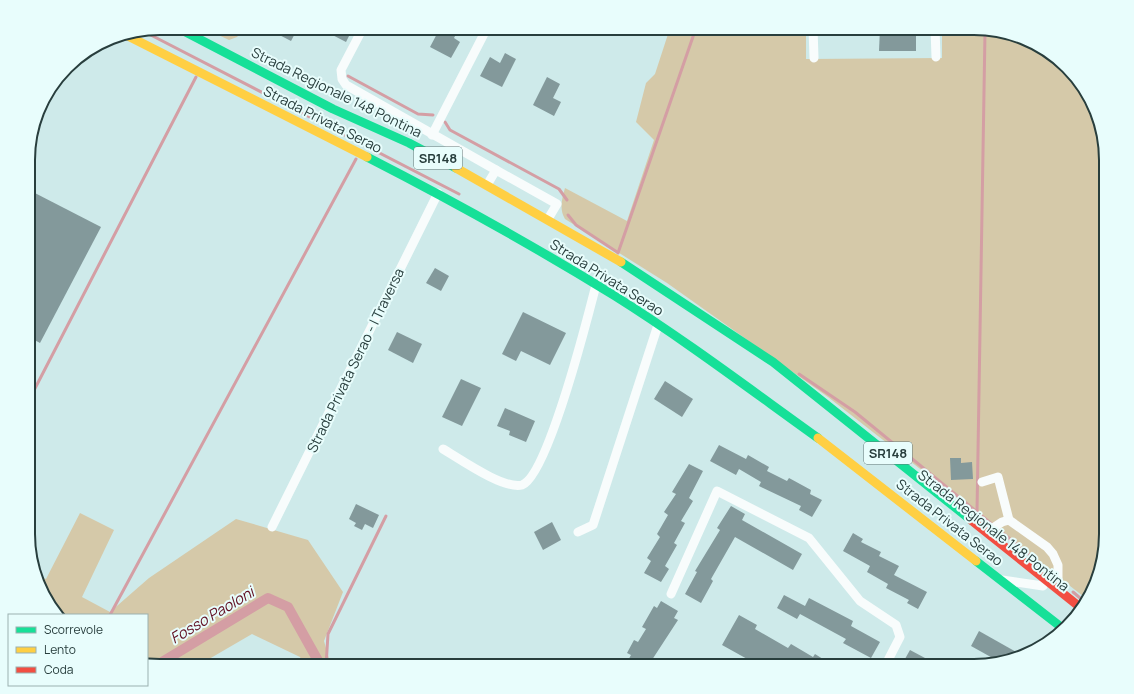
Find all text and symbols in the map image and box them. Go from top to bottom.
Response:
street label: Strada Regionale 148 Pontina [249,42,425,142]
street label: Strada Privata Serao [260,81,386,157]
road number: SR148 [414,147,462,169]
street label: Strada Privata Serao [547,234,667,320]
street label: Strada Privata Serao - I Traversa [302,265,408,455]
road number: SR148 [864,442,912,464]
street label: Strada Regionale 148 Pontina [914,465,1074,595]
street label: Strada Privata Serao [893,474,1007,570]
water label: Fosso Paoloni [166,580,260,648]
legend [8,614,148,686]
text: Scorrevole [44,621,103,638]
text: Lento [44,641,76,658]
text: Coda [44,661,73,678]

